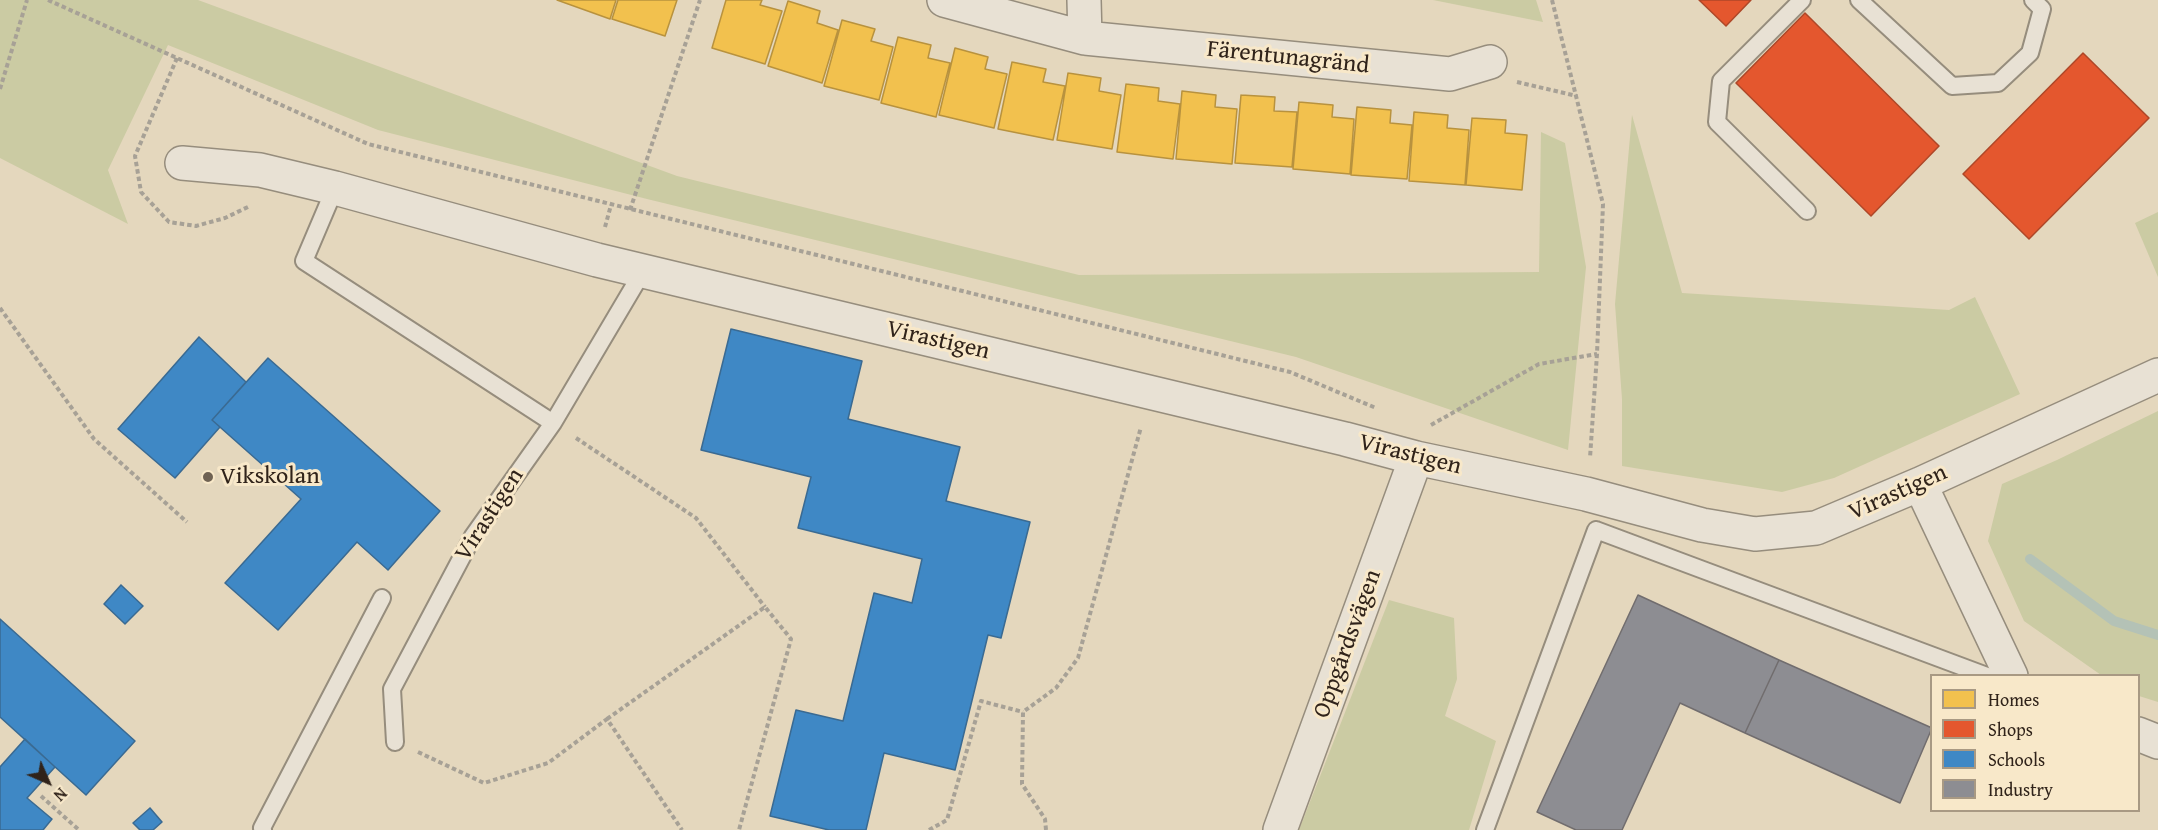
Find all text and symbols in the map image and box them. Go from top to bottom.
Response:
street label: Färentunagränd [1205,35,1371,81]
street label: Virastigen [884,315,992,367]
street label: Virastigen [1356,428,1464,482]
street label: Virastigen [1844,459,1952,527]
place label: Vikskolan [220,463,320,491]
street label: Virastigen [449,463,531,567]
marker: Vikskolan [201,470,215,484]
street label: Oppgårdsvägen [1308,566,1388,722]
legend [1930,674,2140,812]
text: Homes [1988,686,2039,713]
text: Shops [1988,716,2033,743]
text: Schools [1988,746,2045,773]
north arrow [18,752,78,812]
text: Industry [1988,776,2053,803]
text: N [48,782,73,807]

